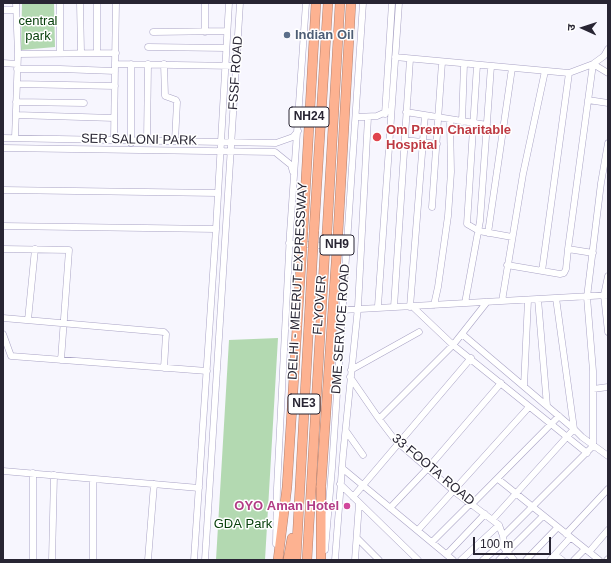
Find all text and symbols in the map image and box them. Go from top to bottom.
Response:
north arrow [563,8,603,48]
park label: central park [18,13,58,44]
text: उ [565,24,577,31]
place label: Indian Oil [295,27,354,43]
marker: Indian Oil [282,30,292,40]
street label: FSSF ROAD [226,35,246,111]
road number: NH24 [289,107,329,127]
place label: Om Prem Charitable Hospital [386,122,511,153]
street label: SER SALONI PARK [81,131,197,149]
marker: Om Prem Charitable Hospital [371,131,383,143]
street label: DELHI - MEERUT EXPRESSWAY [285,182,311,380]
road number: NH9 [320,235,354,255]
street label: DME SERVICE ROAD [329,263,353,395]
street label: FLYOVER [310,275,330,335]
road number: NE3 [288,394,320,414]
street label: 33 FOOTA ROAD [389,431,477,509]
place label: OYO Aman Hotel [234,498,339,514]
marker: OYO Aman Hotel [342,501,352,511]
park label: GDA Park [214,516,272,532]
scale bar [475,529,553,555]
text: 100 m [480,537,513,551]

